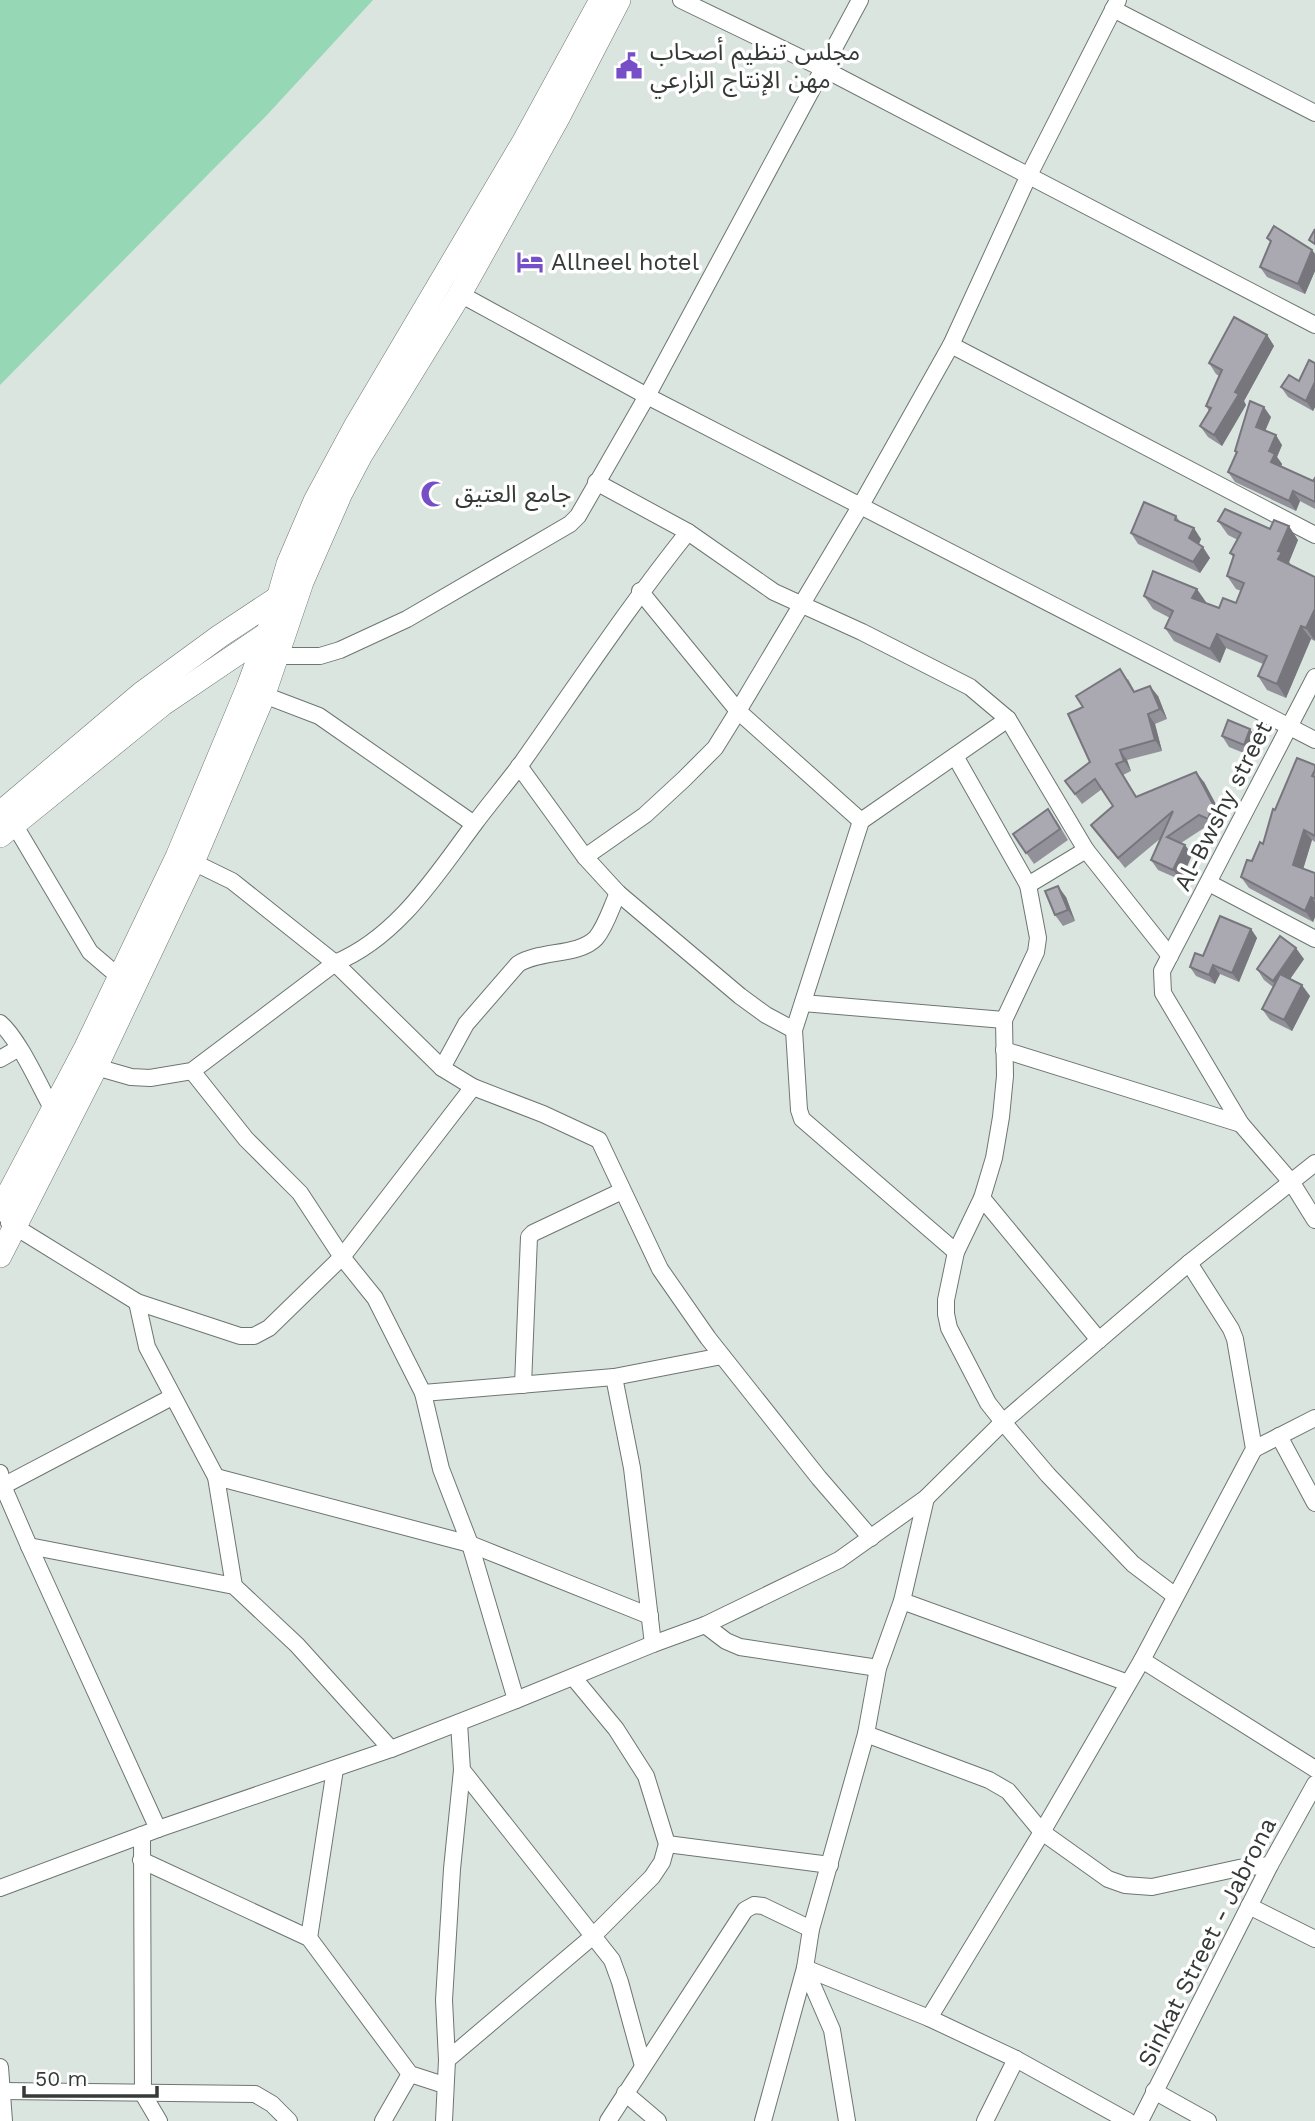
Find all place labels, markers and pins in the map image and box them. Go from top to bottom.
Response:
place label: مجلس تنظيم أصحاب مهن الإنتاج الزارعي [650,36,860,99]
public building icon: مجلس تنظيم أصحاب مهن الإنتاج الزارعي [614,51,644,81]
hotel icon: Allneel hotel [515,247,545,277]
place label: Allneel hotel [551,248,700,276]
mosque icon: جامع العتيق [419,479,449,509]
place label: جامع العتيق [455,480,571,511]

